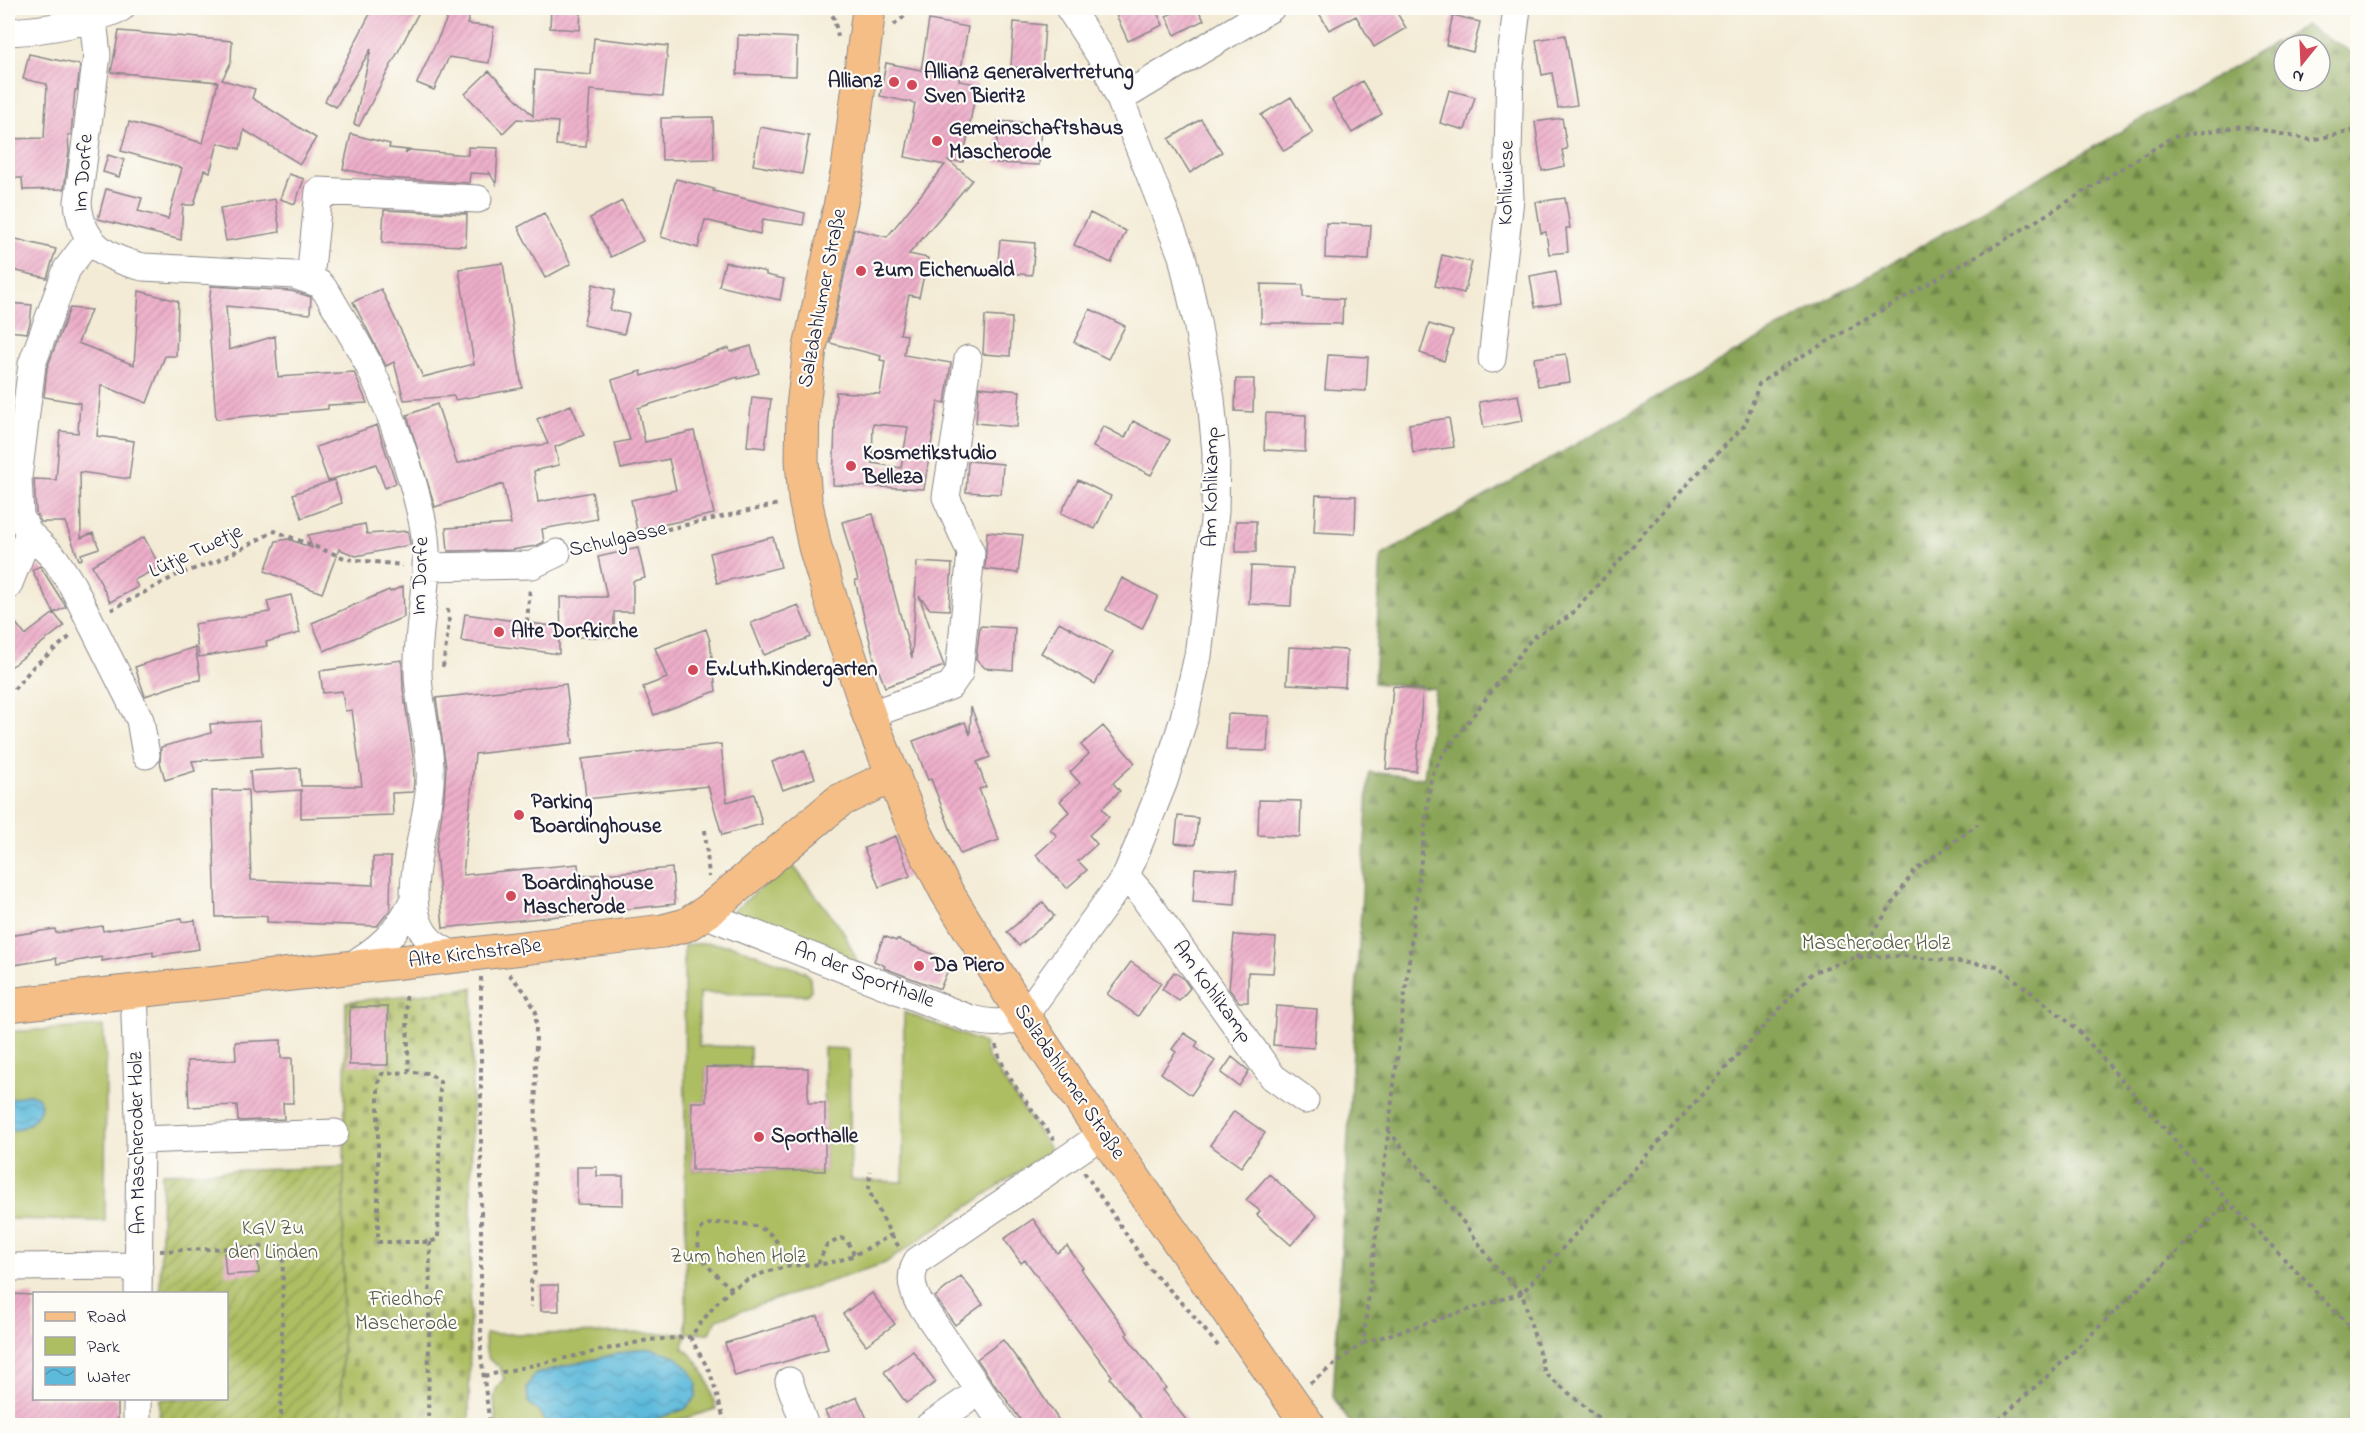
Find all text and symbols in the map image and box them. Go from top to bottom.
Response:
north arrow [2272,33,2332,93]
place label: Allianz Generalvertretung Sven Bieritz [924,58,1134,112]
text: N [2289,62,2307,88]
place label: Allianz [828,67,883,97]
marker: Allianz [887,75,901,89]
marker: Allianz Generalvertretung Sven Bieritz [905,78,919,92]
place label: Gemeinschaftshaus Mascherode [949,114,1124,168]
street label: Im Dorfe [66,132,102,213]
marker: Gemeinschaftshaus Mascherode [930,134,944,148]
street label: Kohliwiese [1491,140,1523,226]
street label: Salzdahlumer Straße [791,205,855,390]
place label: Zum Eichenwald [873,256,1015,286]
marker: Zum Eichenwald [854,264,868,278]
street label: Am Kohlikamp [1196,426,1228,548]
place label: Kosmetikstudio Belleza [862,439,997,493]
marker: Kosmetikstudio Belleza [844,459,858,473]
street label: Schulgasse [566,514,671,568]
street label: Lütje Twetje [144,517,248,587]
street label: Im Dorfe [405,536,437,616]
place label: Alte Dorfkirche [511,617,638,647]
marker: Alte Dorfkirche [492,625,506,639]
place label: Ev.Luth.Kindergarten [705,655,877,687]
marker: Ev.Luth.Kindergarten [686,663,700,677]
place label: Parking Boardinghouse [530,788,662,844]
marker: Parking Boardinghouse [512,808,526,822]
place label: Boardinghouse Mascherode [522,869,654,923]
marker: Boardinghouse Mascherode [504,889,518,903]
park label: Mascheroder Holz [1802,929,1951,959]
street label: Alte Kirchstraße [407,931,544,977]
street label: Am Kohlikamp [1164,934,1260,1050]
street label: An der Sporthalle [789,935,939,1017]
place label: Da Piero [930,951,1005,981]
marker: Da Piero [912,959,926,973]
street label: Salzdahlumer Straße [1006,998,1133,1166]
street label: Am Mascheroder Holz [121,1051,155,1235]
place label: Sporthalle [771,1122,859,1152]
marker: Sporthalle [752,1130,766,1144]
park label: KGV Zu den Linden [228,1214,318,1268]
park label: Zum hohen Holz [670,1242,806,1272]
park label: Friedhof Mascherode [355,1285,458,1339]
legend [33,1292,228,1400]
text: Road [87,1305,126,1331]
text: Park [87,1335,120,1361]
text: Water [87,1365,131,1391]

